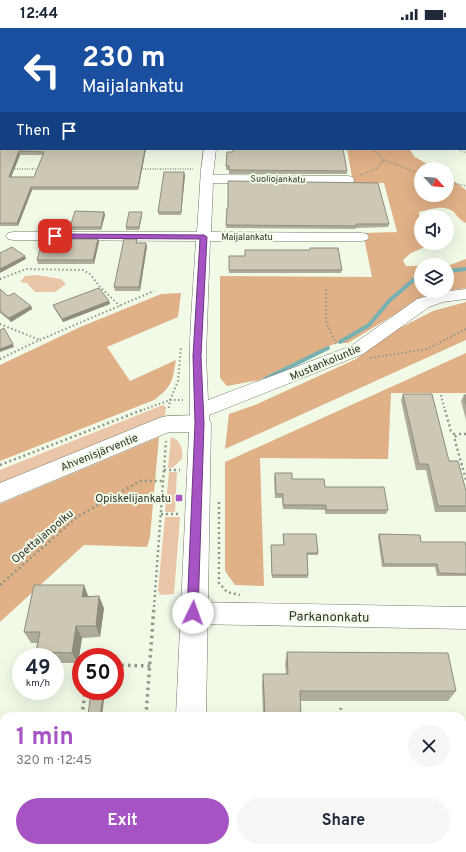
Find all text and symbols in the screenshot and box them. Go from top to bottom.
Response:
text: 12:44 [20,5,58,24]
text: 230 m [82,41,165,77]
icon: left [16,44,68,96]
text: Maijalankatu [82,76,184,99]
icon: arrive [58,120,80,142]
text: Then [16,122,50,141]
north arrow [414,162,454,202]
map controls [414,162,454,298]
street label: Suoliojankatu [251,174,305,185]
button: sound [414,210,454,250]
pin [38,219,72,253]
icon: arrive [44,225,66,247]
street label: Maijalankatu [222,232,272,243]
button: layers [414,258,454,298]
street label: Mustankoluntie [288,342,363,384]
street label: Ahvenisjärventie [58,431,140,475]
place label: Opiskelijankatu [95,492,171,506]
marker: Opiskelijankatu [174,493,184,503]
street label: Opettajanpolku [9,507,77,567]
position arrow [172,592,214,634]
street label: Parkanonkatu [288,609,369,627]
speed limit sign: 50 [72,648,124,700]
text: 49 [25,656,51,682]
text: km/h [26,677,50,690]
text: 1 min [16,723,74,753]
button: close [408,725,450,767]
text: 320 m · 12:45 [16,753,92,769]
button: Exit [16,798,229,844]
button: Share [237,798,450,844]

